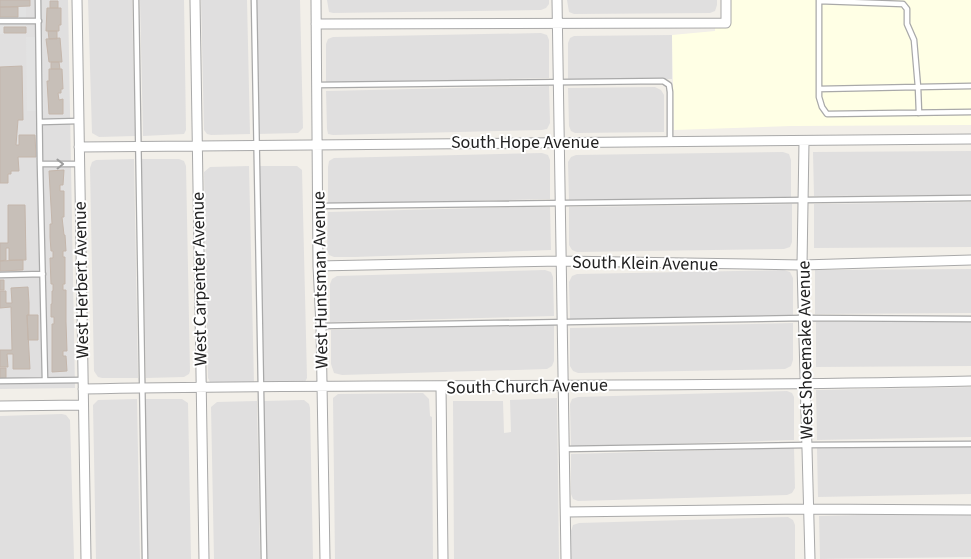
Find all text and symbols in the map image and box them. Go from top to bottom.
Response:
street label: South Hope Avenue [451,130,599,155]
one-way arrow [56,159,64,169]
street label: West Huntsman Avenue [306,191,335,369]
street label: West Carpenter Avenue [185,192,214,366]
street label: West Herbert Avenue [68,201,95,359]
street label: South Klein Avenue [572,250,718,277]
street label: West Shoemake Avenue [791,260,820,440]
street label: South Church Avenue [446,373,608,400]

